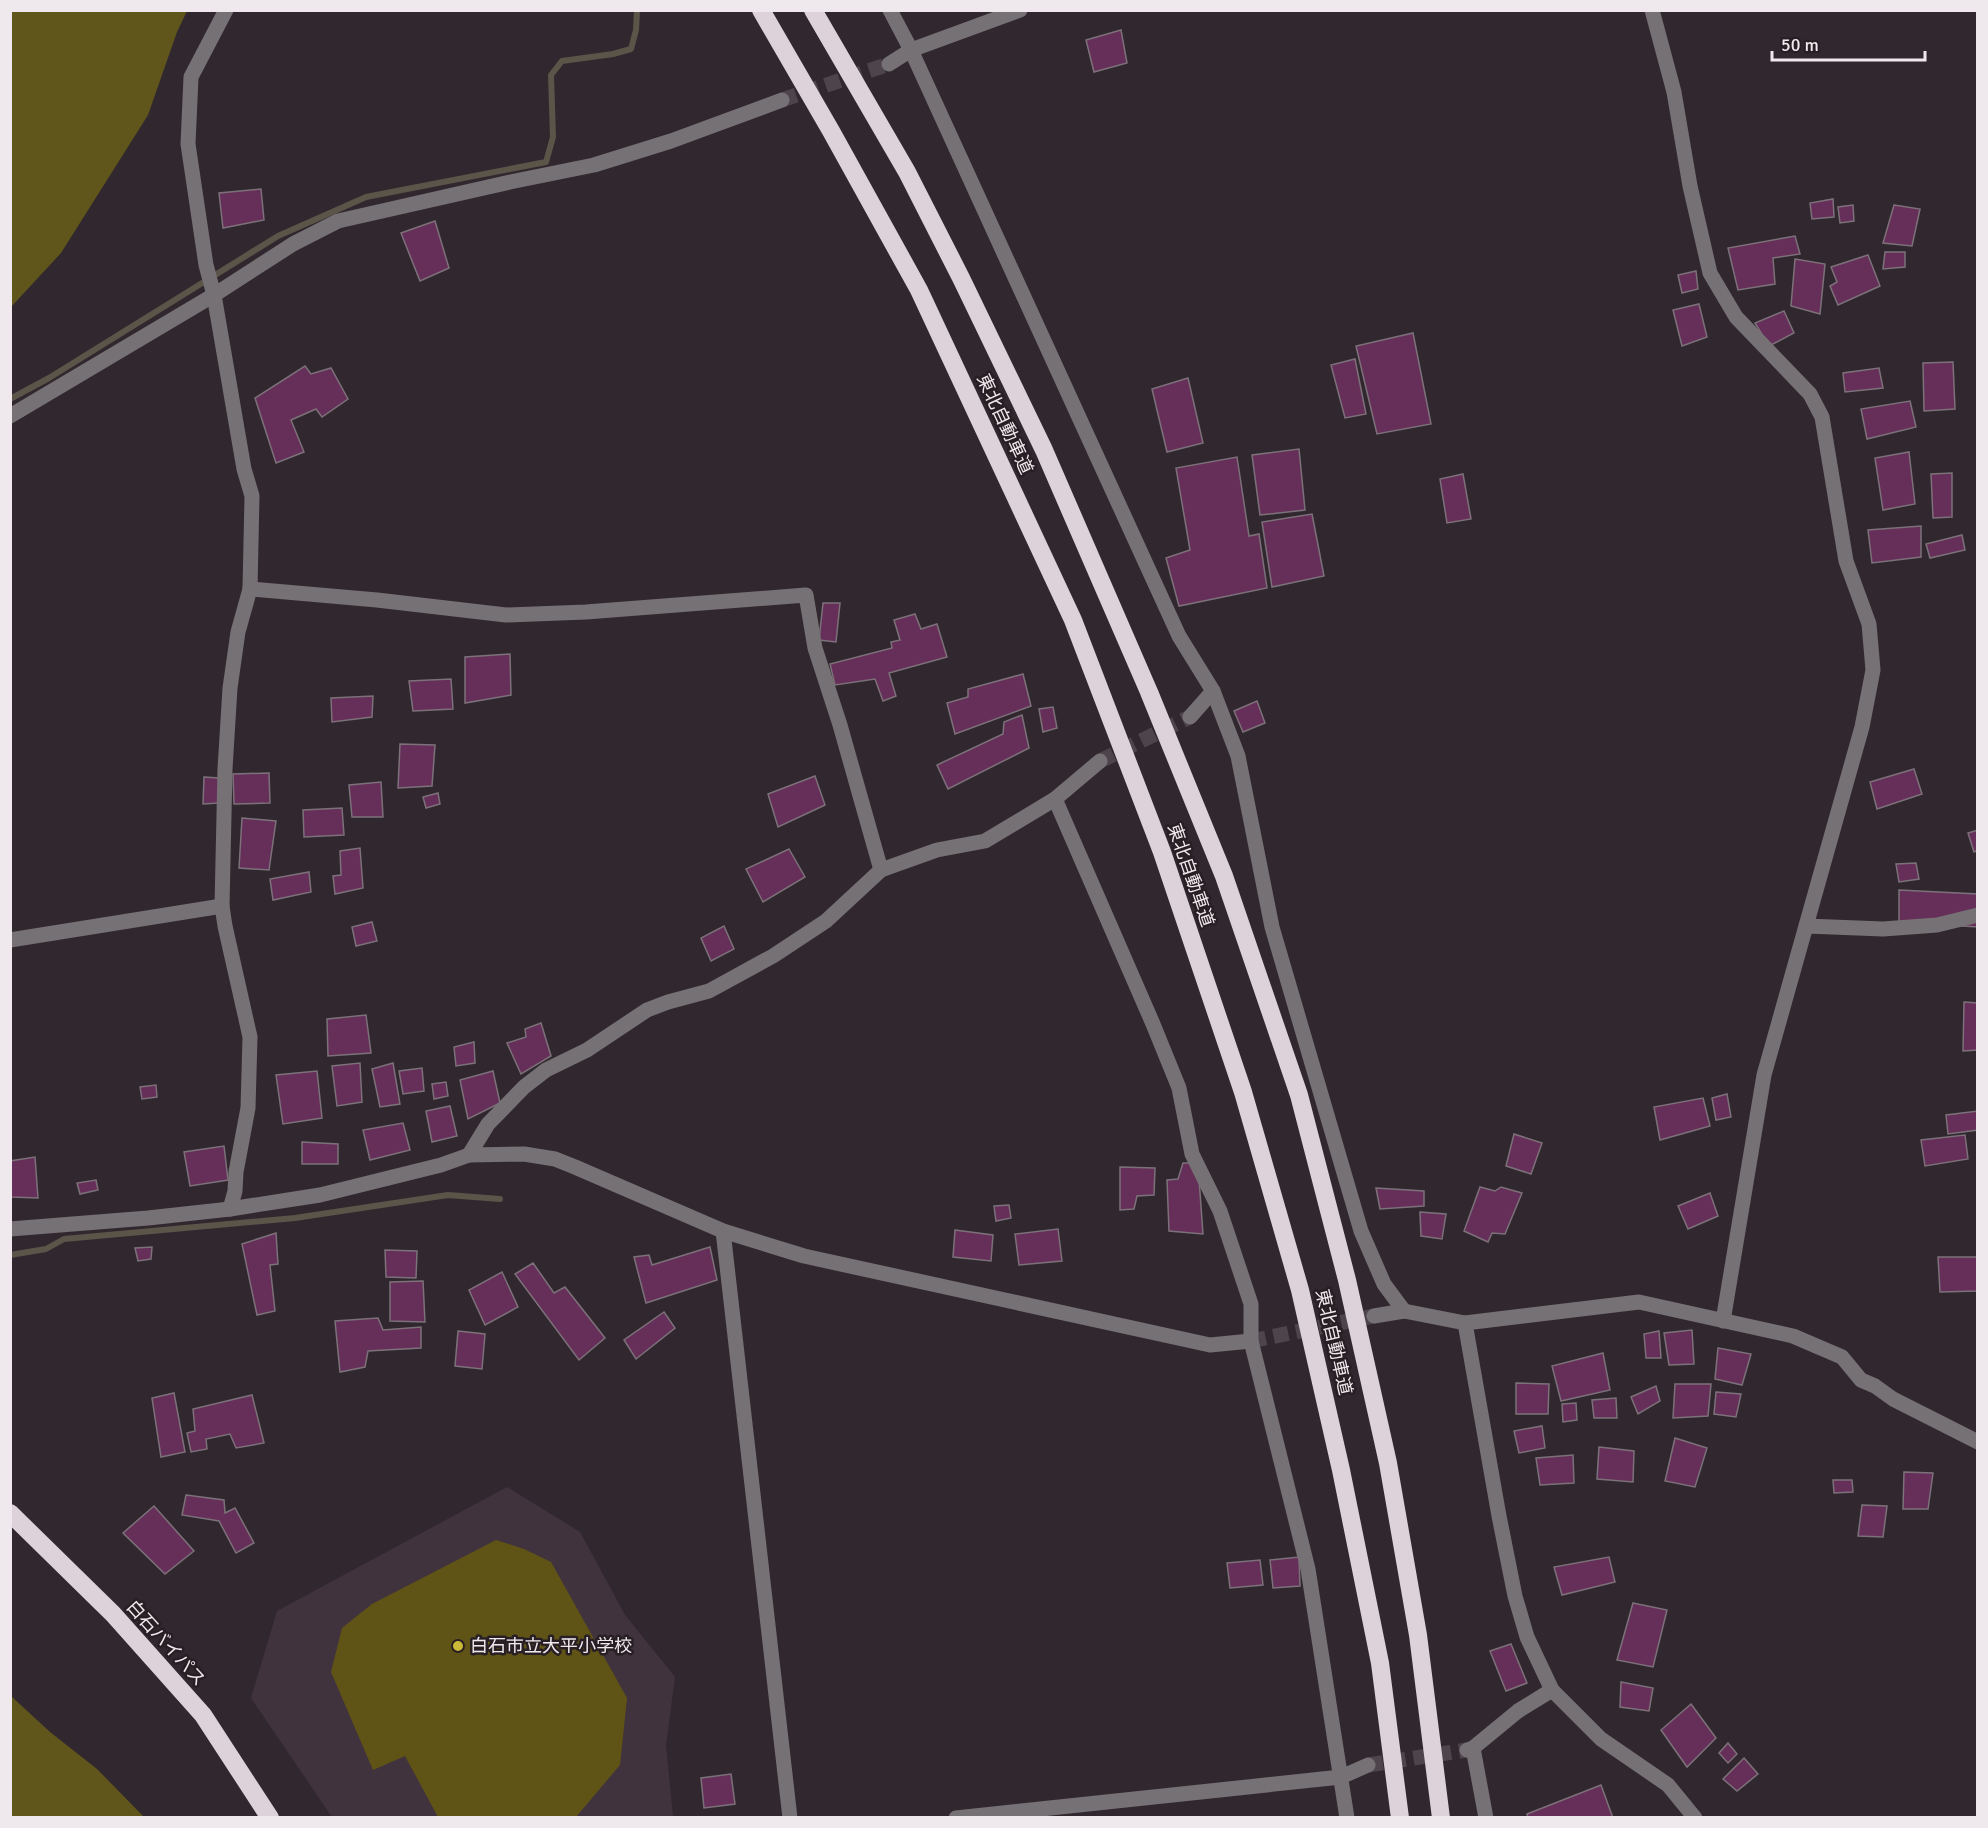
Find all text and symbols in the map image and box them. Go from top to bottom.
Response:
scale bar [1772,24,1925,62]
text: 50 m [1781,34,1819,56]
street label: 東北自動車道 [972,370,1038,478]
street label: 東北自動車道 [1163,820,1219,930]
street label: 東北自動車道 [1311,1287,1357,1397]
street label: 白石バイパス [122,1596,210,1690]
place label: 白石市立大平小学校 [470,1635,632,1657]
marker: 白石市立大平小学校 [451,1639,465,1653]

